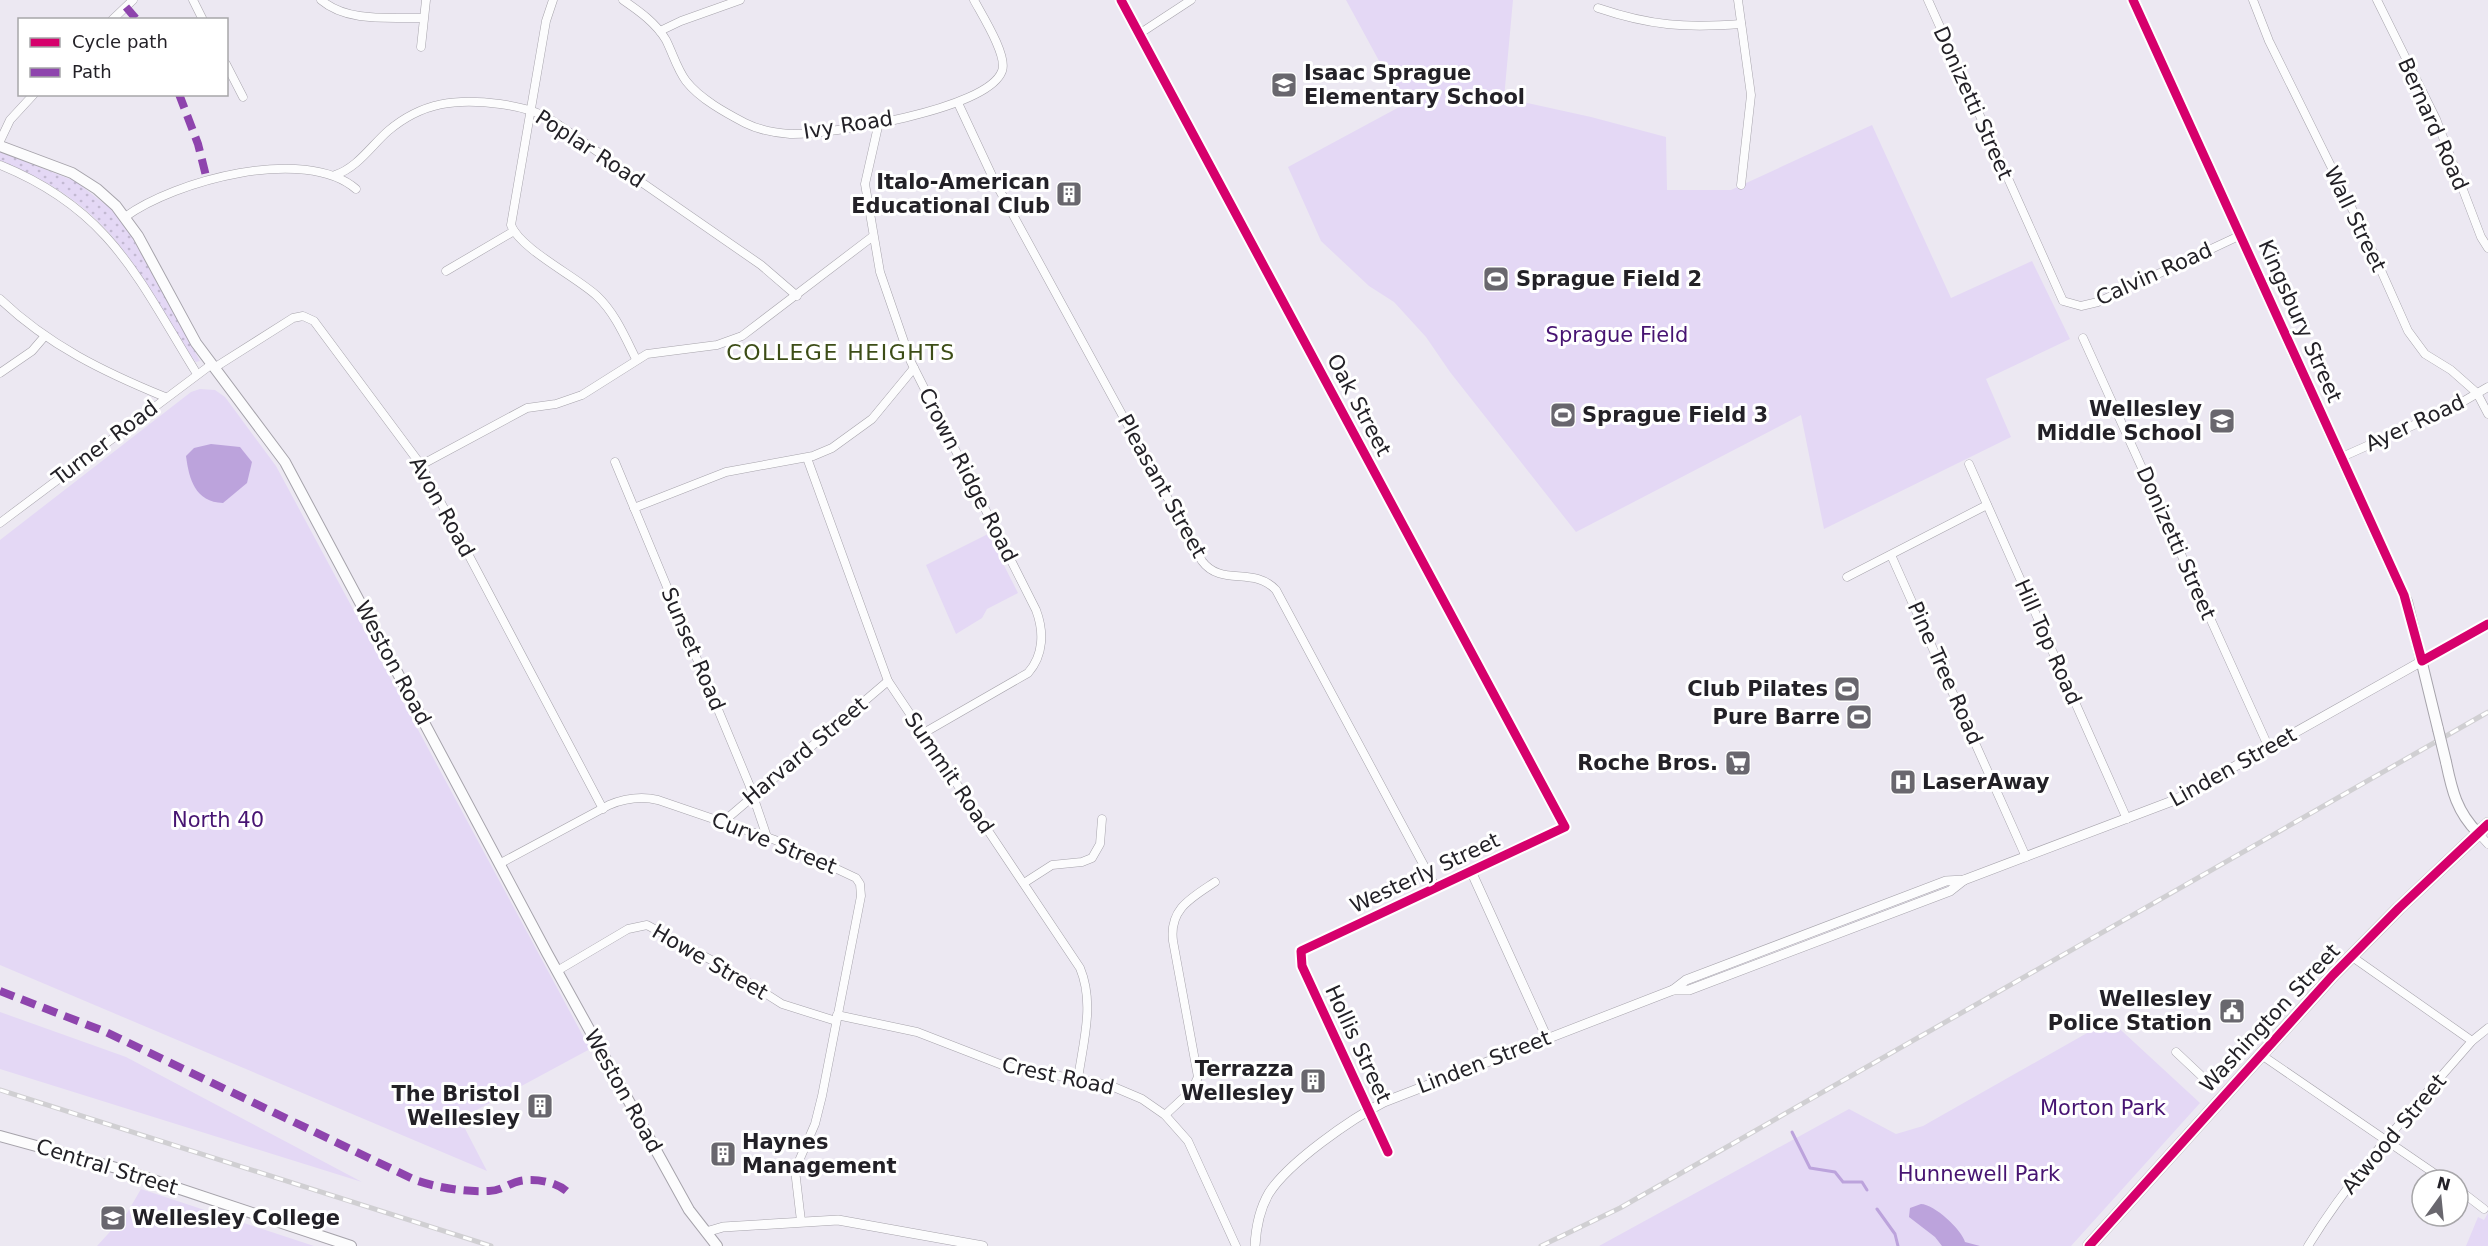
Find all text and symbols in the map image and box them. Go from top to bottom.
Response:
legend [18,18,228,96]
street label: Donizetti Street [1929,23,2017,183]
text: Cycle path [72,31,168,52]
street label: Bernard Road [2393,54,2473,194]
text: Path [72,61,112,82]
place label: Isaac Sprague Elementary School [1304,61,1525,109]
school or university icon: Isaac Sprague Elementary School [1269,70,1299,100]
street label: Poplar Road [531,105,649,193]
street label: Ivy Road [801,106,895,144]
street label: Wall Street [2319,162,2391,276]
place label: Italo-American Educational Club [851,170,1050,218]
building icon: Italo-American Educational Club [1054,179,1084,209]
street label: Kingsbury Street [2253,236,2347,406]
street label: Calvin Road [2092,238,2216,310]
sports icon: Sprague Field 2 [1481,264,1511,294]
place label: Sprague Field 2 [1516,267,1702,291]
park label: Sprague Field [1546,323,1688,347]
district label: COLLEGE HEIGHTS [726,340,956,365]
street label: Oak Street [1322,350,1396,460]
street label: Crown Ridge Road [914,384,1022,566]
street label: Ayer Road [2362,390,2468,456]
street label: Turner Road [47,396,162,491]
place label: Wellesley Middle School [2037,397,2202,445]
sports icon: Sprague Field 3 [1548,400,1578,430]
place label: Sprague Field 3 [1582,403,1768,427]
school or university icon: Wellesley Middle School [2207,406,2237,436]
street label: Pleasant Street [1113,410,1211,562]
street label: Avon Road [405,453,479,561]
street label: Donizetti Street [2132,463,2220,623]
street label: Hill Top Road [2010,576,2086,708]
street label: Sunset Road [656,584,730,714]
street label: Weston Road [350,597,436,729]
street label: Pine Tree Road [1903,598,1987,748]
sports icon: Club Pilates [1832,674,1862,704]
place label: Club Pilates [1687,677,1828,701]
street label: Harvard Street [738,692,872,810]
sports icon: Pure Barre [1844,702,1874,732]
place label: Pure Barre [1713,705,1840,729]
street label: Summit Road [900,708,998,838]
street label: Linden Street [2166,722,2300,812]
supermarket icon: Roche Bros. [1723,748,1753,778]
place label: Roche Bros. [1577,751,1718,775]
hospital icon: LaserAway [1888,767,1918,797]
place label: LaserAway [1922,770,2050,794]
street label: Curve Street [708,807,840,879]
park label: North 40 [172,808,264,832]
street label: Westerly Street [1347,828,1503,918]
street label: Howe Street [648,919,772,1005]
street label: Washington Street [2195,939,2345,1097]
street label: Hollis Street [1320,981,1396,1107]
place label: Wellesley Police Station [2048,987,2212,1035]
public building icon: Wellesley Police Station [2217,996,2247,1026]
street label: Weston Road [579,1025,667,1157]
street label: Linden Street [1414,1026,1554,1098]
street label: Crest Road [1000,1052,1116,1100]
place label: Terrazza Wellesley [1181,1057,1294,1105]
building icon: Terrazza Wellesley [1298,1066,1328,1096]
street label: Atwood Street [2337,1069,2451,1199]
place label: The Bristol Wellesley [391,1082,520,1130]
building icon: The Bristol Wellesley [525,1091,555,1121]
park label: Morton Park [2040,1096,2167,1120]
place label: Haynes Management [742,1130,897,1178]
street label: Central Street [33,1134,181,1200]
building icon: Haynes Management [708,1139,738,1169]
park label: Hunnewell Park [1898,1162,2061,1186]
north arrow [2410,1168,2470,1228]
text: N [2435,1173,2453,1195]
school or university icon: Wellesley College [98,1203,128,1233]
place label: Wellesley College [132,1206,340,1230]

